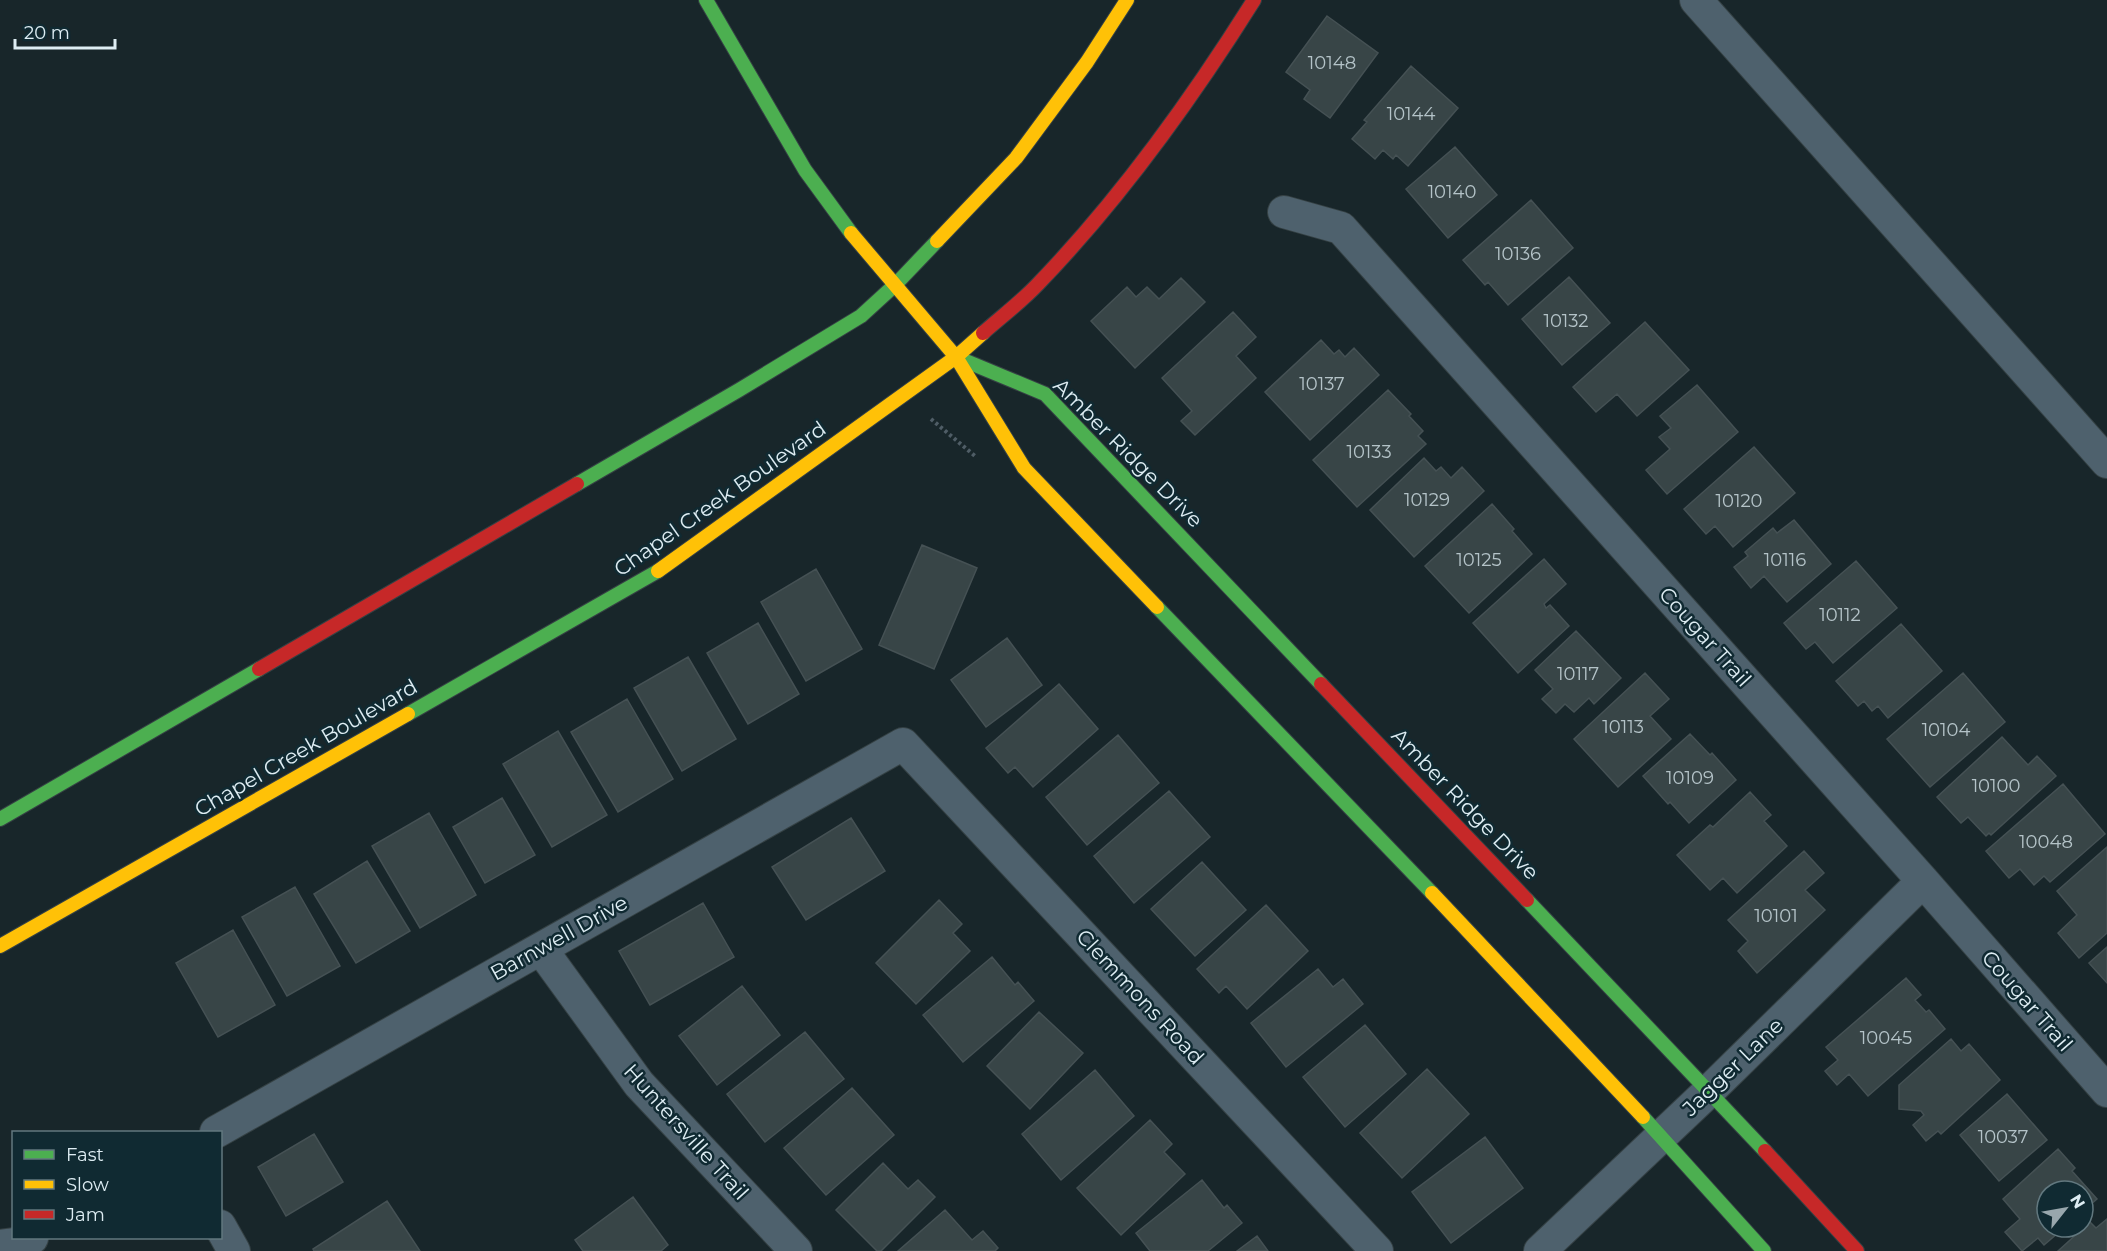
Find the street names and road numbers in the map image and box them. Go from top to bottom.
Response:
street label: Amber Ridge Drive [1049,373,1208,532]
street label: Chapel Creek Boulevard [609,416,831,581]
street label: Cougar Trail [1654,582,1757,692]
street label: Chapel Creek Boulevard [190,673,422,822]
street label: Amber Ridge Drive [1387,723,1544,885]
street label: Barnwell Drive [486,890,632,986]
street label: Clemmons Road [1071,924,1209,1069]
street label: Cougar Trail [1977,945,2078,1056]
street label: Jagger Lane [1677,1013,1788,1121]
street label: Huntersville Trail [619,1059,754,1205]

